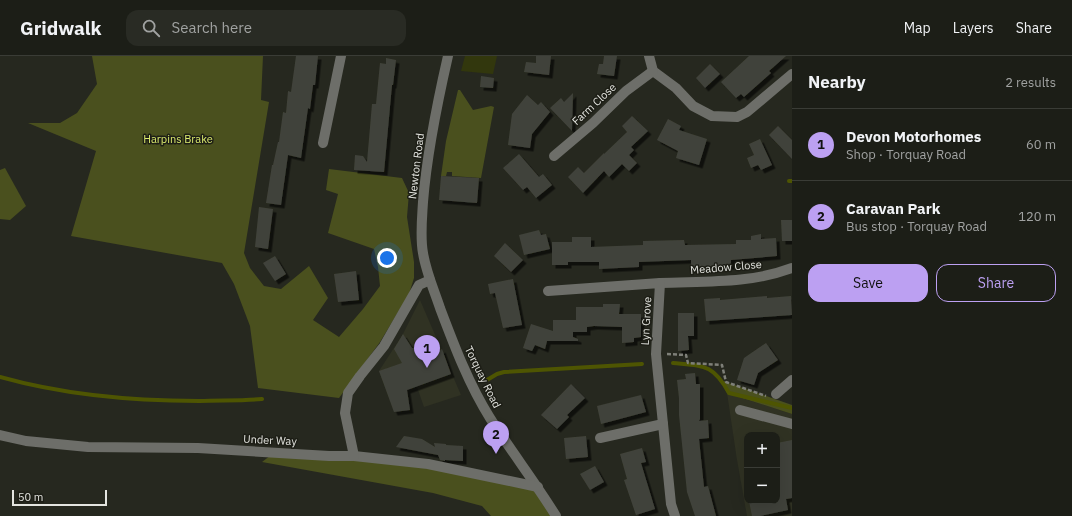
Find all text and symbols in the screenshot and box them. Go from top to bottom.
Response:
search box [126,10,406,46]
text: Gridwalk [20,16,102,40]
icon: search [140,17,162,39]
text: Search here [172,18,252,37]
text: Map [904,19,931,37]
text: Layers [953,19,994,37]
text: Share [1016,19,1052,37]
text: Nearby [808,71,866,93]
text: 2 results [1005,74,1056,91]
street label: Farm Close [569,80,619,128]
text: Devon Motorhomes [846,127,981,146]
park label: Harpins Brake [143,132,213,146]
street label: Newton Road [405,132,427,200]
text: 1 [817,136,825,153]
text: 60 m [1026,136,1056,153]
text: Shop · Torquay Road [846,146,966,163]
text: Caravan Park [846,199,940,218]
text: 2 [817,208,825,225]
text: 120 m [1018,208,1056,225]
text: Bus stop · Torquay Road [846,218,987,235]
your location [377,248,397,268]
street label: Meadow Close [690,257,762,277]
button: Save [808,264,928,302]
button: Share [936,264,1056,302]
street label: Lyn Grove [638,296,654,346]
pin: 1 [414,335,440,368]
street label: Torquay Road [462,344,504,410]
pin: 2 [483,421,509,454]
street label: Under Way [243,432,298,448]
map controls [744,432,780,504]
button: + [744,432,780,468]
button: − [744,468,780,504]
scale bar [12,488,107,507]
text: 50 m [18,490,43,504]

